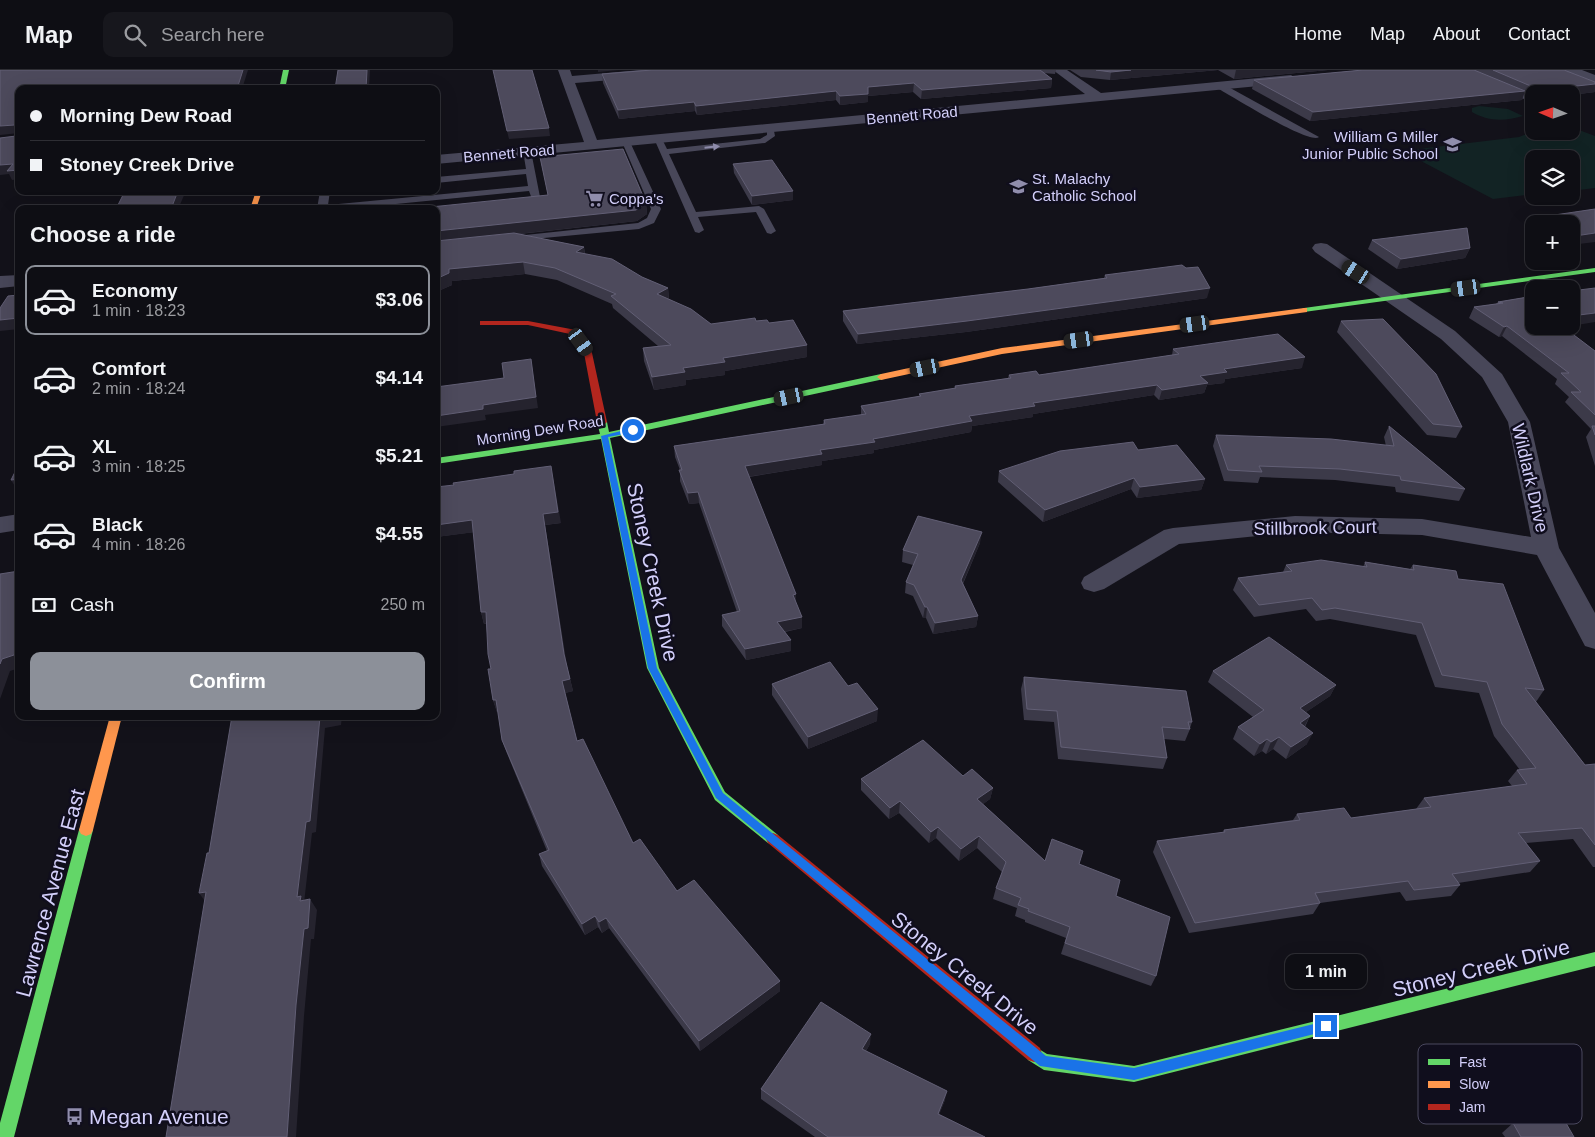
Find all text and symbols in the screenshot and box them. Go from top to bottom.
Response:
search box [103,12,453,57]
text: Map [25,21,73,48]
icon: search [121,21,149,49]
text: Search here [161,24,265,45]
text: Home [1294,24,1342,44]
text: Map [1370,24,1405,44]
text: About [1433,24,1480,44]
text: Contact [1508,24,1570,44]
north arrow [1525,85,1580,140]
map controls [1525,85,1580,335]
street label: Bennett Road [866,103,958,127]
text: Morning Dew Road [60,105,232,126]
place label: William G Miller Junior Public School [1302,128,1438,162]
school or university icon: William G Miller Junior Public School [1442,135,1462,155]
street label: Bennett Road [463,141,555,165]
one-way arrow [705,143,721,151]
button: layers [1525,150,1580,205]
text: Stoney Creek Drive [60,154,234,175]
place label: St. Malachy Catholic School [1032,170,1136,204]
school or university icon: St. Malachy Catholic School [1008,177,1028,197]
supermarket icon: Coppa's [585,188,605,208]
place label: Coppa's [609,190,664,207]
button: + [1525,215,1580,270]
text: Choose a ride [30,222,175,247]
car [1339,258,1372,286]
icon: car [32,278,77,323]
car [1450,278,1481,298]
text: Economy [92,280,178,301]
button: − [1525,280,1580,335]
text: $3.06 [375,289,423,310]
text: 1 min · 18:23 [92,302,185,319]
car [1179,314,1210,334]
car [566,325,595,359]
car [1063,330,1094,350]
icon: car [32,356,77,401]
text: Comfort [92,358,166,379]
car [908,358,941,378]
text: $4.14 [375,367,423,388]
text: 2 min · 18:24 [92,380,185,397]
car [772,387,805,407]
street label: Morning Dew Road [475,412,605,448]
route start [622,419,644,441]
street label: Wildlark Drive [1508,422,1552,534]
icon: car [32,434,77,479]
text: XL [92,436,116,457]
text: $5.21 [375,445,423,466]
text: 3 min · 18:25 [92,458,185,475]
street label: Stoney Creek Drive [623,481,683,663]
icon: car [32,512,77,557]
text: Black [92,514,143,535]
street label: Stillbrook Court [1253,517,1377,539]
text: $4.55 [375,523,423,544]
text: 4 min · 18:26 [92,536,185,553]
icon: cash [30,591,58,619]
text: Cash [70,594,114,615]
text: 250 m [381,596,425,613]
button: Confirm [30,652,425,710]
street label: Lawrence Avenue East [11,786,89,1000]
street label: Stoney Creek Drive [887,907,1043,1039]
street label: Stoney Creek Drive [1390,935,1572,1001]
callout: 1 min [1285,954,1367,988]
text: 1 min [1305,963,1347,980]
route end [1315,1015,1337,1037]
legend [1418,1044,1582,1124]
text: Fast [1459,1054,1486,1070]
text: Slow [1459,1076,1490,1092]
text: Jam [1459,1099,1485,1115]
place label: Megan Avenue [89,1105,229,1128]
bus stop icon: Megan Avenue [65,1106,85,1126]

